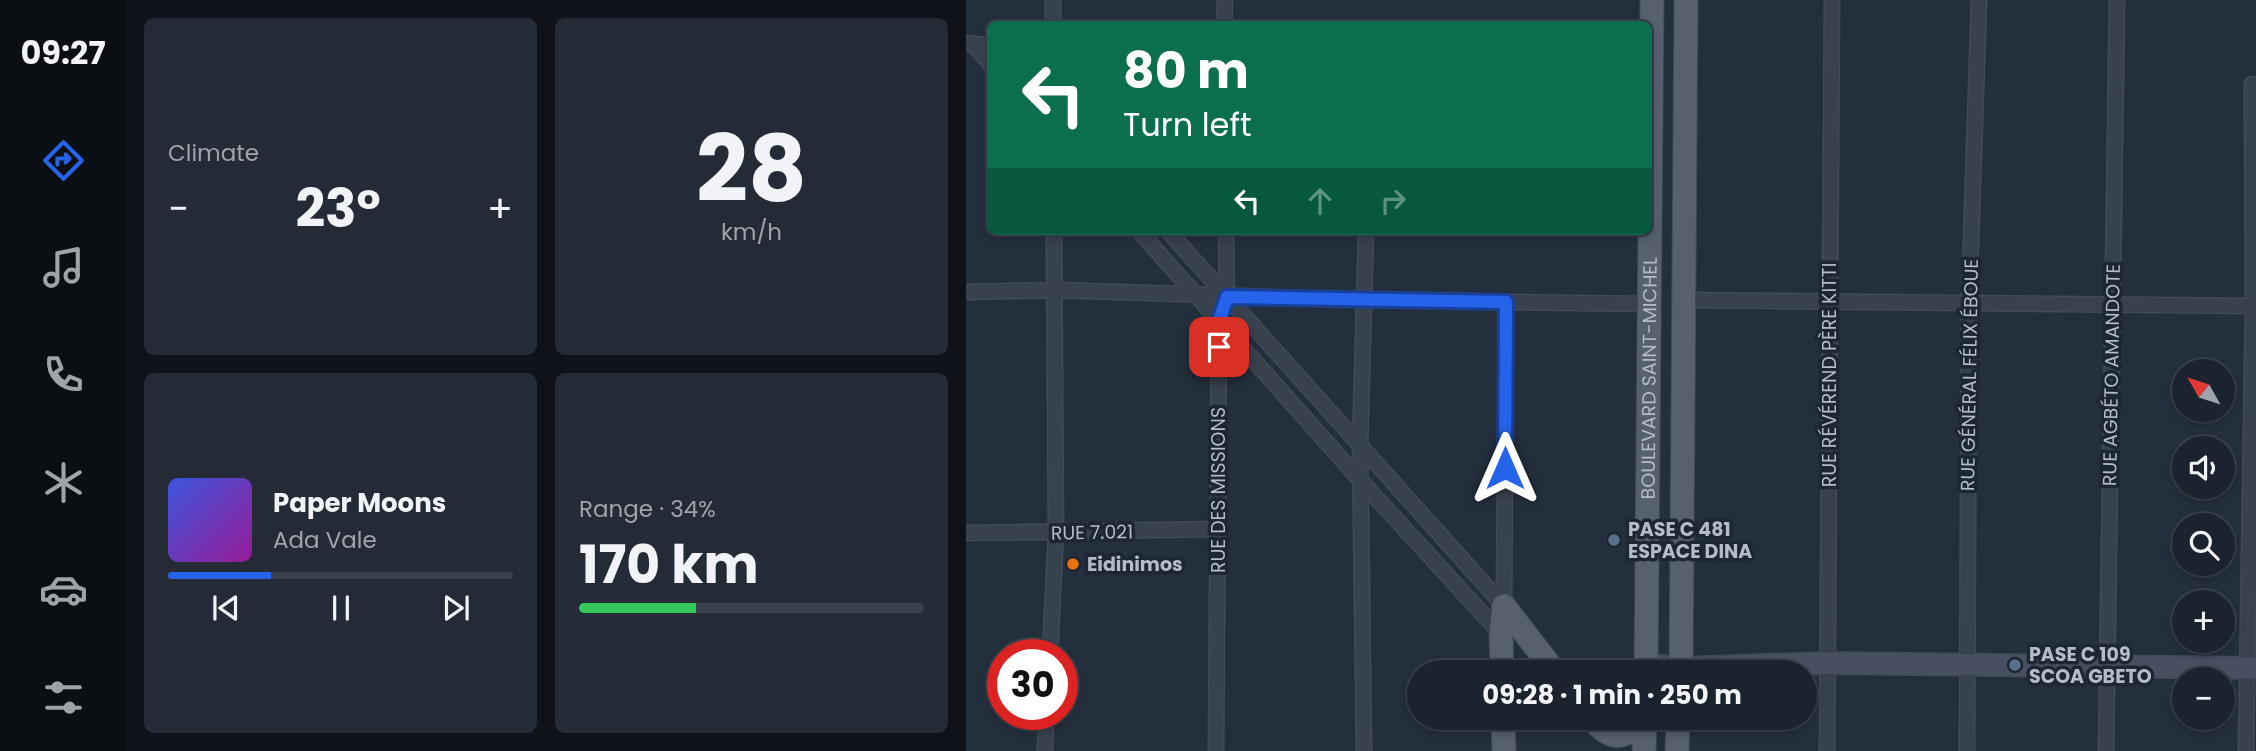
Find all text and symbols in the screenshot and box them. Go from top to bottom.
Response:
text: 09:27 [20,30,106,75]
text: 80 m [1123,37,1249,105]
icon: left [1008,49,1099,140]
text: Turn left [1123,102,1252,147]
text: 28 [696,105,807,233]
icon: directions [39,136,88,185]
text: Climate [168,137,259,169]
text: 23° [295,172,381,245]
text: − [168,182,189,235]
text: + [487,182,513,235]
icon: left [1228,182,1266,220]
icon: ahead [1301,182,1339,220]
icon: right [1374,182,1412,220]
text: km/h [721,216,782,248]
icon: music [39,243,88,292]
street label: BOULEVARD SAINT-MICHEL [1635,257,1664,500]
street label: RUE GÉNÉRAL FÉLIX ÉBOUE [1954,259,1985,491]
street label: RUE RÉVÉREND PÈRE KITTI [1816,263,1843,487]
street label: RUE AGBÉTO AMANDOTE [2096,264,2127,486]
pin [1189,317,1249,377]
icon: arrive [1200,328,1238,366]
icon: phone [39,350,88,399]
north arrow [2172,359,2235,422]
map controls [2172,359,2235,730]
street label: RUE DES MISSIONS [1205,407,1232,573]
position arrow [1468,431,1542,505]
button: sound [2172,436,2235,499]
icon: climate [39,458,88,507]
text: Paper Moons [273,485,446,521]
text: Range · 34% [579,493,716,525]
button: search [2172,513,2235,576]
place label: PASE C 481 ESPACE DINA [1628,516,1752,565]
street label: RUE 7.021 [1051,518,1133,547]
text: Ada Vale [273,524,377,556]
text: 170 km [579,528,759,601]
marker: PASE C 481 ESPACE DINA [1606,532,1622,548]
place label: Eidinimos [1087,551,1183,578]
marker: Eidinimos [1065,556,1081,572]
icon: car [39,565,88,614]
icon: previous [207,589,245,627]
icon: pause [322,589,360,627]
icon: next [437,589,475,627]
button: + [2172,590,2235,653]
speed limit sign: 30 [987,639,1078,730]
place label: PASE C 109 SCOA GBETO [2029,641,2152,690]
marker: PASE C 109 SCOA GBETO [2007,657,2023,673]
button: − [2172,667,2235,730]
icon: filters [39,673,88,722]
text: 09:28 · 1 min · 250 m [1482,677,1742,713]

